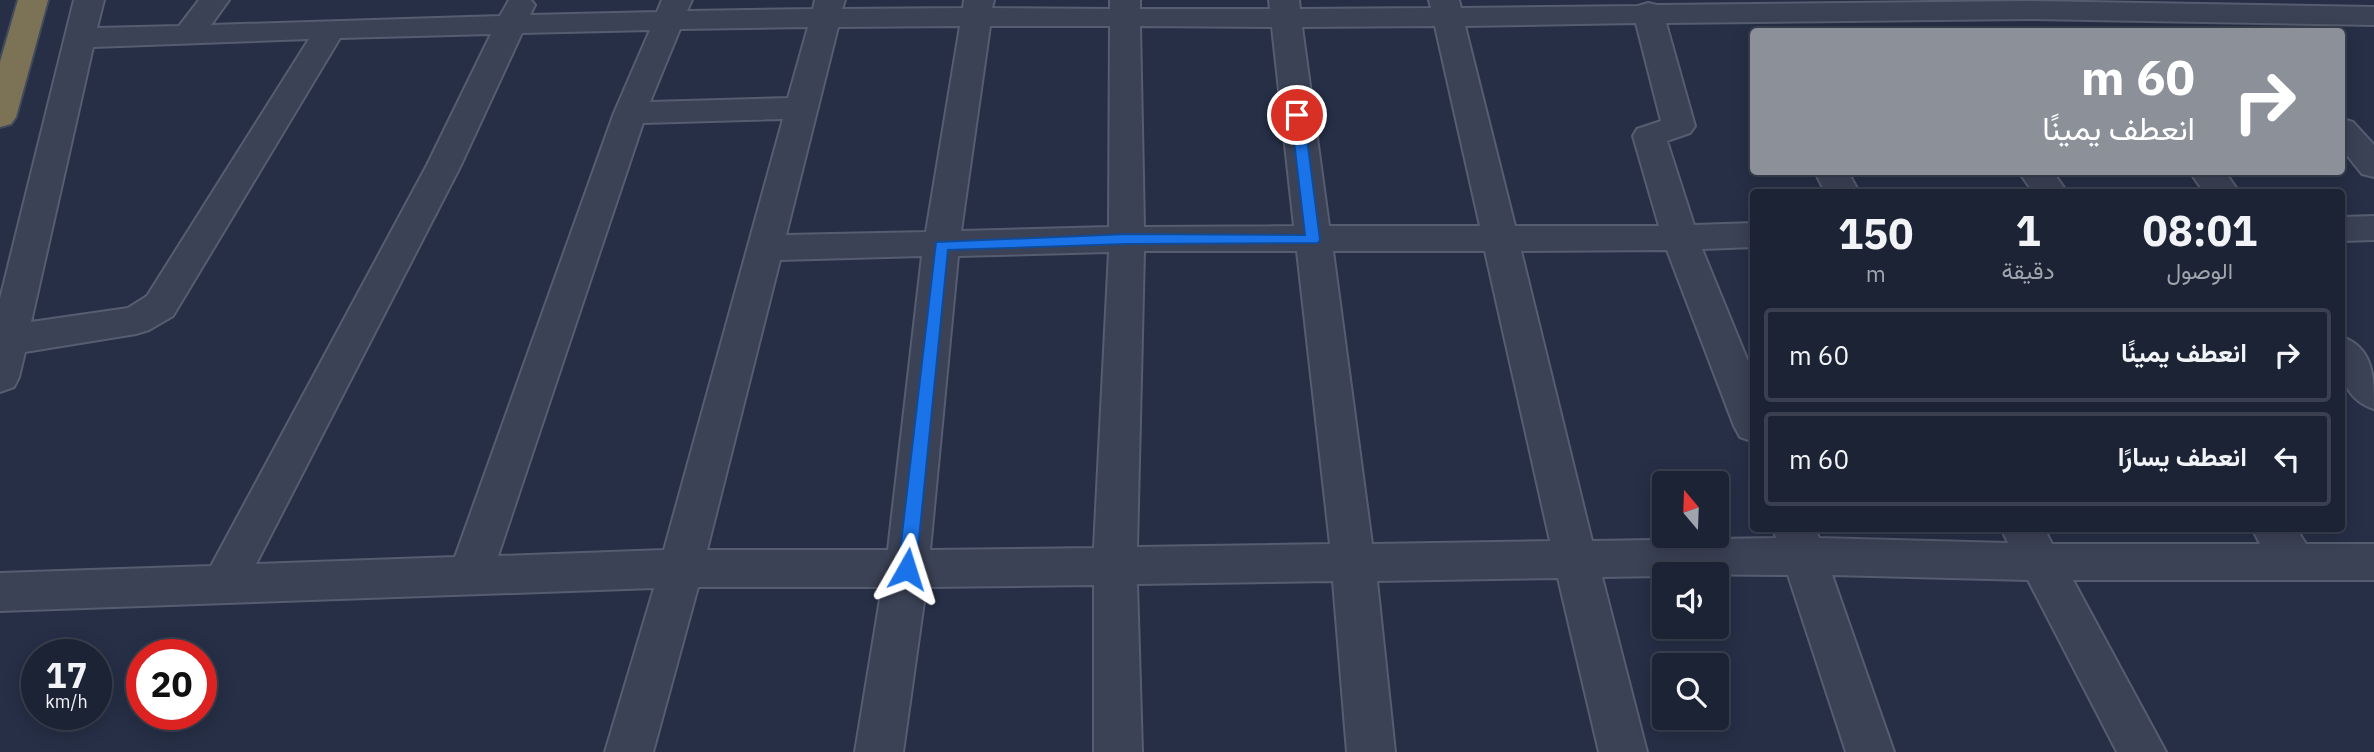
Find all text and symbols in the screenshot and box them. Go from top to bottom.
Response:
text: 60 m [2081,45,2195,108]
icon: right [2219,56,2310,147]
pin [1267,85,1327,145]
icon: arrive [1278,96,1316,134]
text: انعطف يمينًا [2042,107,2195,149]
text: 1 [2015,203,2041,258]
text: 08:01 [2142,203,2257,258]
text: 150 [1838,206,1914,261]
text: دقيقة [2001,255,2055,285]
text: الوصول [2167,255,2233,285]
text: m [1866,258,1886,288]
text: انعطف يمينًا [2121,335,2247,369]
icon: right [2268,336,2306,374]
text: 60 m [1789,338,1849,372]
text: انعطف يسارًا [2118,439,2247,473]
icon: left [2268,440,2306,478]
text: 60 m [1789,442,1849,476]
north arrow [1652,471,1729,548]
map controls [1652,471,1729,730]
position arrow [870,532,944,606]
button: sound [1652,562,1729,639]
speed limit sign: 20 [126,639,217,730]
text: 17 [45,652,88,698]
button: search [1652,653,1729,730]
text: km/h [45,690,88,713]

